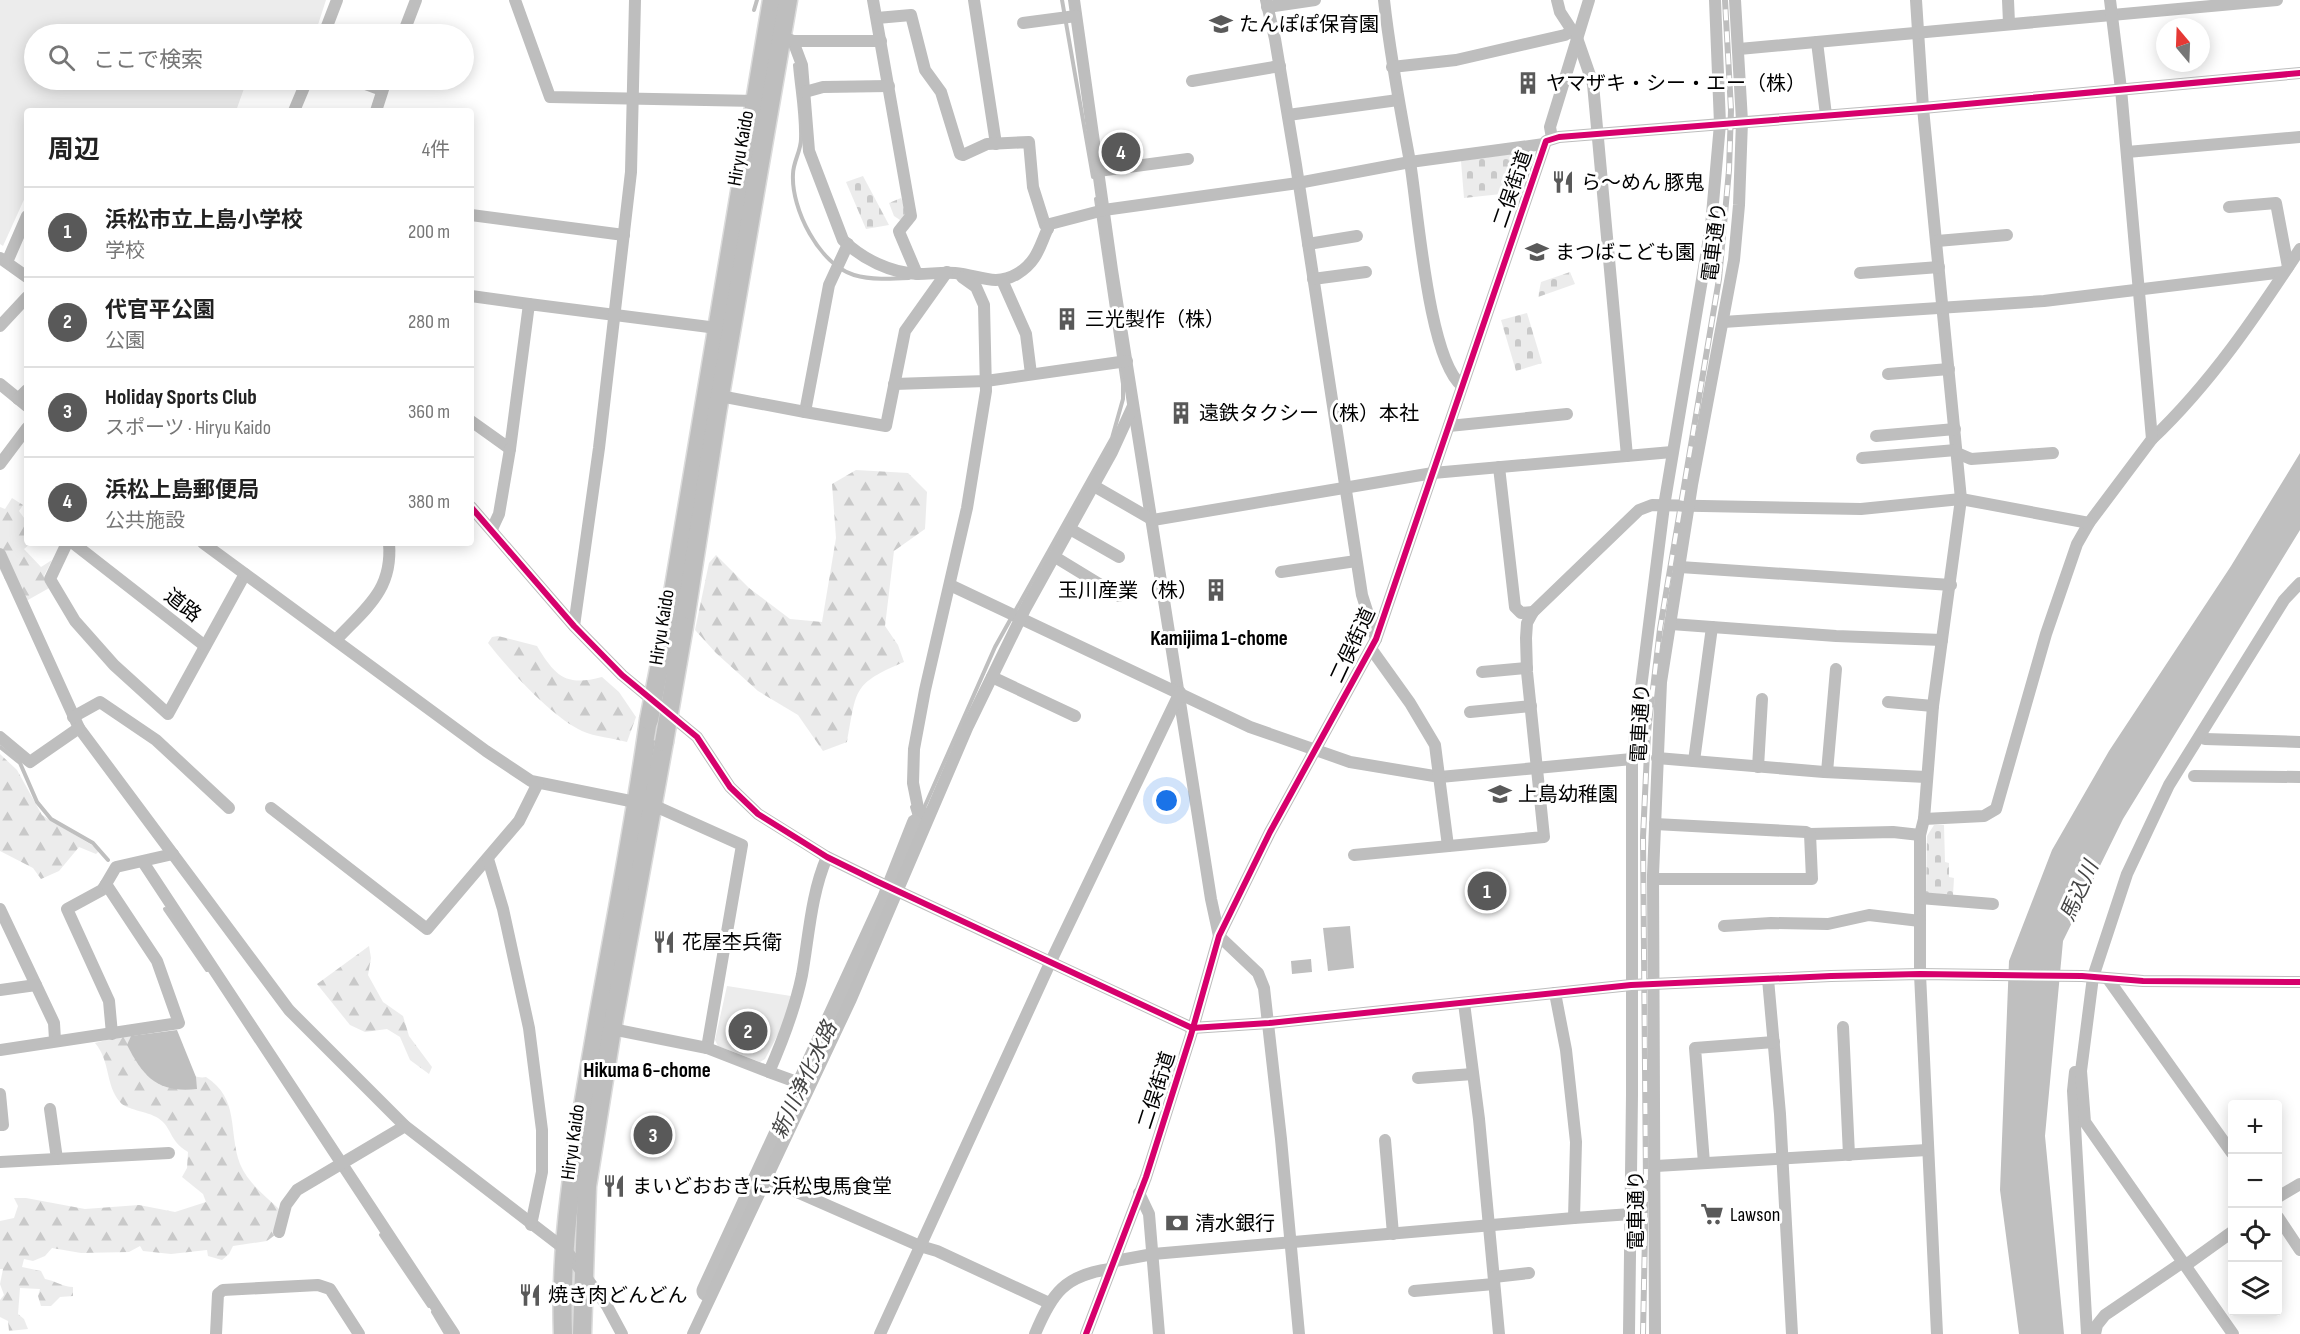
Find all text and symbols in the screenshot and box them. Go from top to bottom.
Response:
school or university icon: たんぽぽ保育園 [1208,11,1234,37]
place label: たんぽぽ保育園 [1239,13,1379,37]
north arrow [2156,18,2210,72]
search box [24,24,474,90]
icon: search [45,41,78,74]
text: ここで検索 [93,47,203,74]
building icon: ヤマザキ・シー・エー（株） [1515,70,1541,96]
place label: ヤマザキ・シー・エー（株） [1546,72,1806,96]
street label: Hiryu Kaido [723,109,759,188]
pin: 4 [1102,130,1140,174]
text: 周辺 [48,135,100,166]
text: 4件 [422,138,450,162]
street label: 二俣街道 [1489,148,1537,231]
restaurant icon: ら～めん 豚鬼 [1550,169,1576,195]
place label: ら～めん 豚鬼 [1581,171,1704,195]
street label: 電車通り [1698,201,1732,283]
text: 浜松市立上島小学校 [105,207,303,234]
text: 1 [64,220,71,244]
text: 200 m [408,220,450,244]
text: 学校 [105,239,145,263]
school or university icon: まつばこども園 [1524,239,1550,265]
place label: まつばこども園 [1555,241,1695,265]
text: 代官平公園 [105,297,215,324]
building icon: 三光製作（株） [1054,306,1080,332]
place label: 三光製作（株） [1085,308,1225,332]
text: 2 [63,310,72,334]
text: 280 m [408,310,450,334]
text: 公園 [105,329,145,353]
text: Holiday Sports Club [105,384,257,411]
text: 3 [63,400,72,424]
text: 360 m [408,400,450,424]
building icon: 遠鉄タクシー（株）本社 [1168,400,1194,426]
place label: 遠鉄タクシー（株）本社 [1199,402,1419,426]
text: スポーツ · Hiryu Kaido [105,416,271,440]
text: 浜松上島郵便局 [105,477,259,504]
text: 4 [63,490,72,514]
text: 380 m [408,490,450,514]
text: 公共施設 [105,509,185,533]
building icon: 玉川産業（株） [1203,577,1229,603]
place label: 玉川産業（株） [1058,579,1198,603]
street label: 道路 [159,584,206,628]
street label: Hiryu Kaido [644,588,680,667]
street label: 二俣街道 [1325,604,1381,687]
district label: Kamijima 1-chome [1150,626,1288,651]
street label: 電車通り [1627,682,1655,764]
school or university icon: 上島幼稚園 [1487,781,1513,807]
place label: 上島幼稚園 [1518,783,1618,807]
your location [1152,786,1181,815]
water label: 馬込川 [2055,856,2105,925]
pin: 1 [1468,868,1506,914]
restaurant icon: 花屋杢兵衛 [651,929,677,955]
place label: 花屋杢兵衛 [682,931,782,955]
pin: 2 [728,1008,768,1054]
water label: 新川浄化水路 [766,1016,843,1143]
street label: 二俣街道 [1133,1049,1181,1132]
district label: Hikuma 6-chome [583,1058,711,1083]
map controls [2228,1100,2282,1316]
button: + [2228,1100,2282,1154]
street label: Hiryu Kaido [556,1103,590,1181]
pin: 3 [634,1112,672,1158]
button: − [2228,1154,2282,1208]
street label: 電車通り [1625,1170,1649,1250]
restaurant icon: まいどおおきに浜松曳馬食堂 [601,1173,627,1199]
place label: まいどおおきに浜松曳馬食堂 [632,1175,892,1199]
supermarket icon: Lawson [1699,1201,1725,1227]
place label: Lawson [1730,1203,1780,1227]
button: locate [2228,1208,2282,1262]
bank icon: 清水銀行 [1164,1210,1190,1236]
place label: 清水銀行 [1195,1212,1275,1236]
button: layers [2228,1262,2282,1316]
restaurant icon: 焼き肉どんどん [517,1282,543,1308]
place label: 焼き肉どんどん [548,1284,687,1308]

